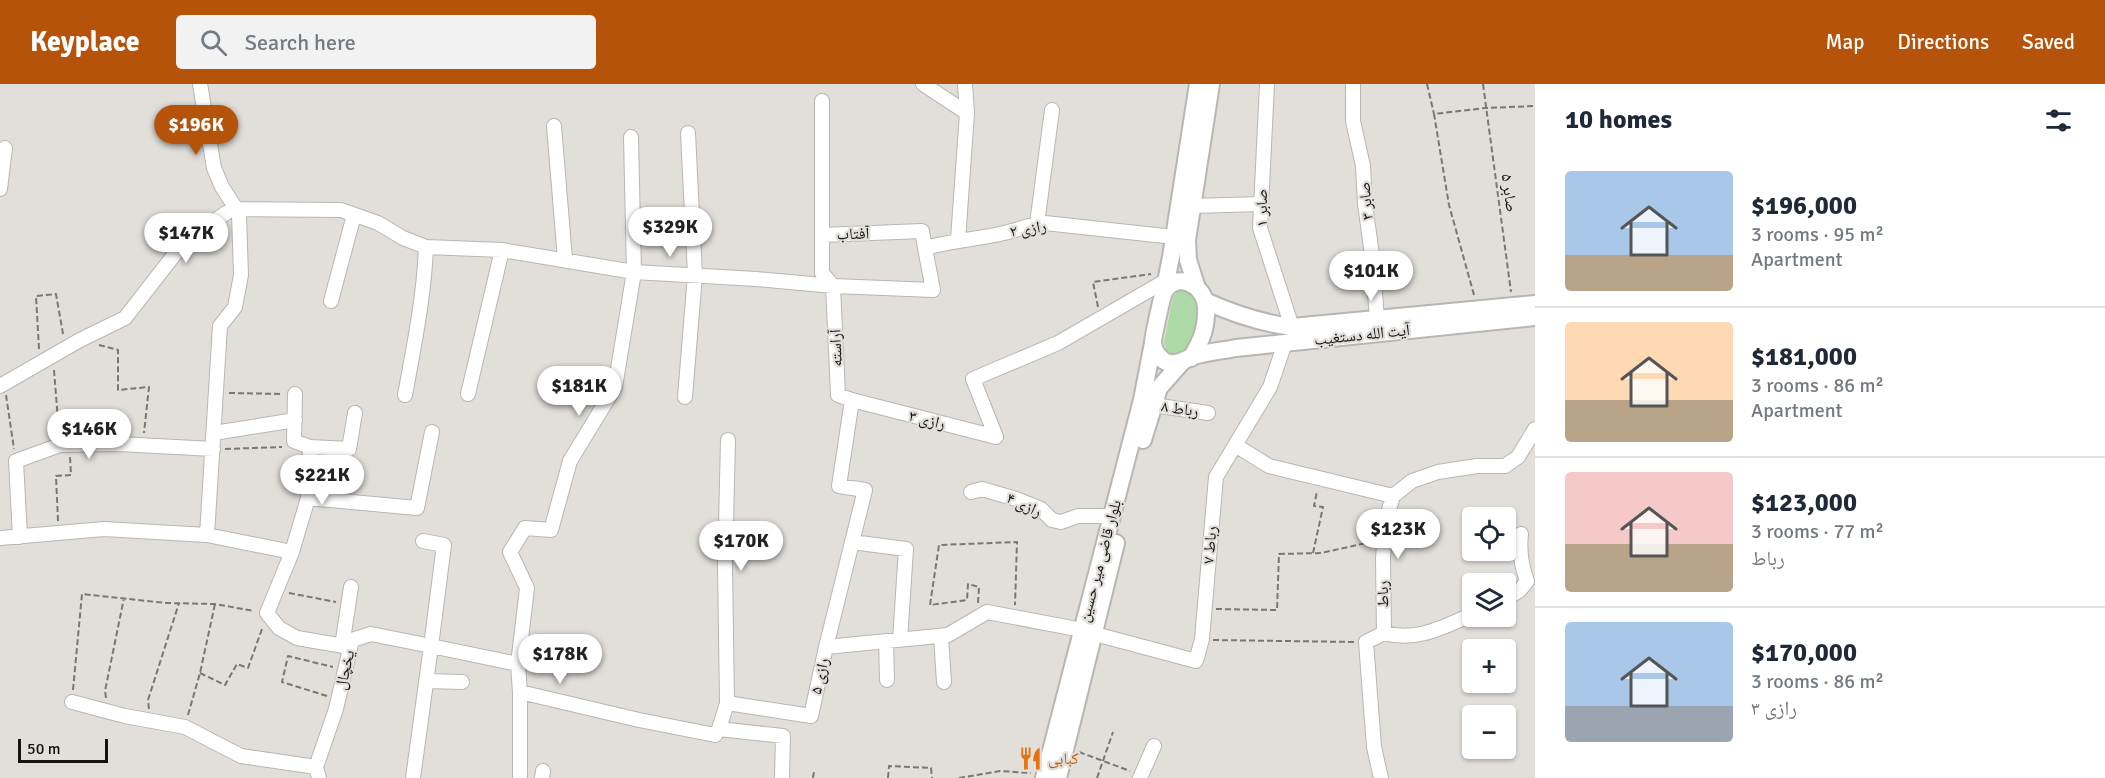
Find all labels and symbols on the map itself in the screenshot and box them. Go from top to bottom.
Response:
pin: $196K [154,105,238,156]
street label: صابر ۵ [1496,173,1522,213]
street label: صابر ۳ [1354,181,1378,221]
street label: صابر ۱ [1252,189,1272,227]
pin: $329K [628,207,712,258]
pin: $147K [144,213,228,264]
street label: رازی ۲ [1008,216,1048,242]
street label: آفتاب [836,223,871,245]
pin: $101K [1329,251,1413,302]
street label: آیت الله دستغیب [1313,320,1412,350]
street label: آراسته [825,328,847,367]
pin: $181K [537,366,621,417]
street label: رباط ۸ [1160,396,1200,422]
street label: رازی ۳ [907,406,947,434]
pin: $146K [47,409,131,460]
pin: $221K [280,455,364,506]
street label: رازی ۴ [1003,488,1045,522]
street label: بلوار قاضی میر حسین [1074,497,1126,625]
pin: $123K [1356,509,1440,560]
pin: $170K [699,521,783,572]
street label: رباط ۷ [1198,525,1222,565]
street label: رباط [1373,580,1393,608]
pin: $178K [518,634,602,685]
street label: یخچال [331,648,359,692]
street label: رازی ۵ [806,656,834,696]
scale bar [18,736,108,764]
restaurant icon: کبابی [1017,746,1043,772]
place label: کبابی [1048,749,1079,769]

